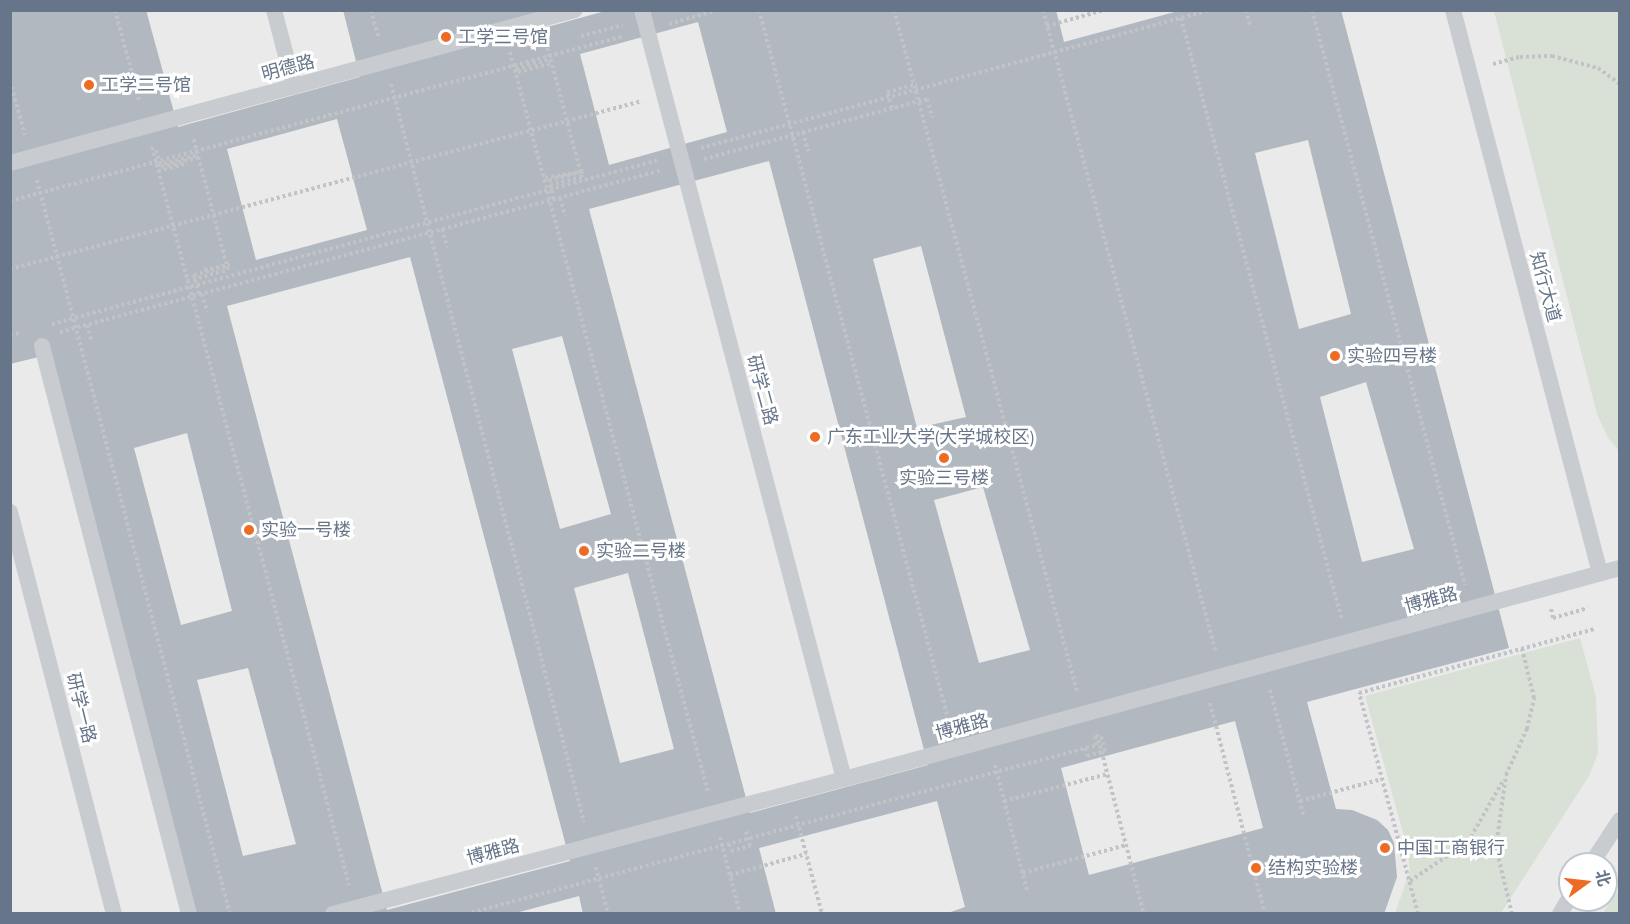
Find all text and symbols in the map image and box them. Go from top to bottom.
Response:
place label: 工学三号馆 [458,26,548,48]
marker: 工学三号馆 [439,30,453,44]
street label: 明德路 [259,51,317,85]
place label: 工学二号馆 [101,74,191,96]
marker: 工学二号馆 [82,78,96,92]
street label: 知行大道 [1525,249,1565,325]
place label: 实验四号楼 [1347,345,1437,367]
marker: 实验四号楼 [1328,349,1342,363]
street label: 研学二路 [742,352,782,428]
place label: 广东工业大学(大学城校区) [827,426,1033,448]
marker: 广东工业大学(大学城校区) [808,430,822,444]
marker: 实验三号楼 [937,451,951,465]
place label: 实验三号楼 [899,467,989,489]
place label: 实验一号楼 [261,519,351,541]
marker: 实验一号楼 [242,523,256,537]
place label: 实验二号楼 [596,540,686,562]
marker: 实验二号楼 [577,544,591,558]
street label: 博雅路 [1402,583,1460,617]
street label: 研学一路 [62,670,100,746]
street label: 博雅路 [933,710,991,744]
street label: 博雅路 [464,835,522,869]
place label: 中国工商银行 [1397,837,1505,859]
marker: 中国工商银行 [1378,841,1392,855]
north arrow [1558,852,1618,912]
place label: 结构实验楼 [1268,857,1358,879]
marker: 结构实验楼 [1249,861,1263,875]
text: 北 [1592,868,1615,888]

